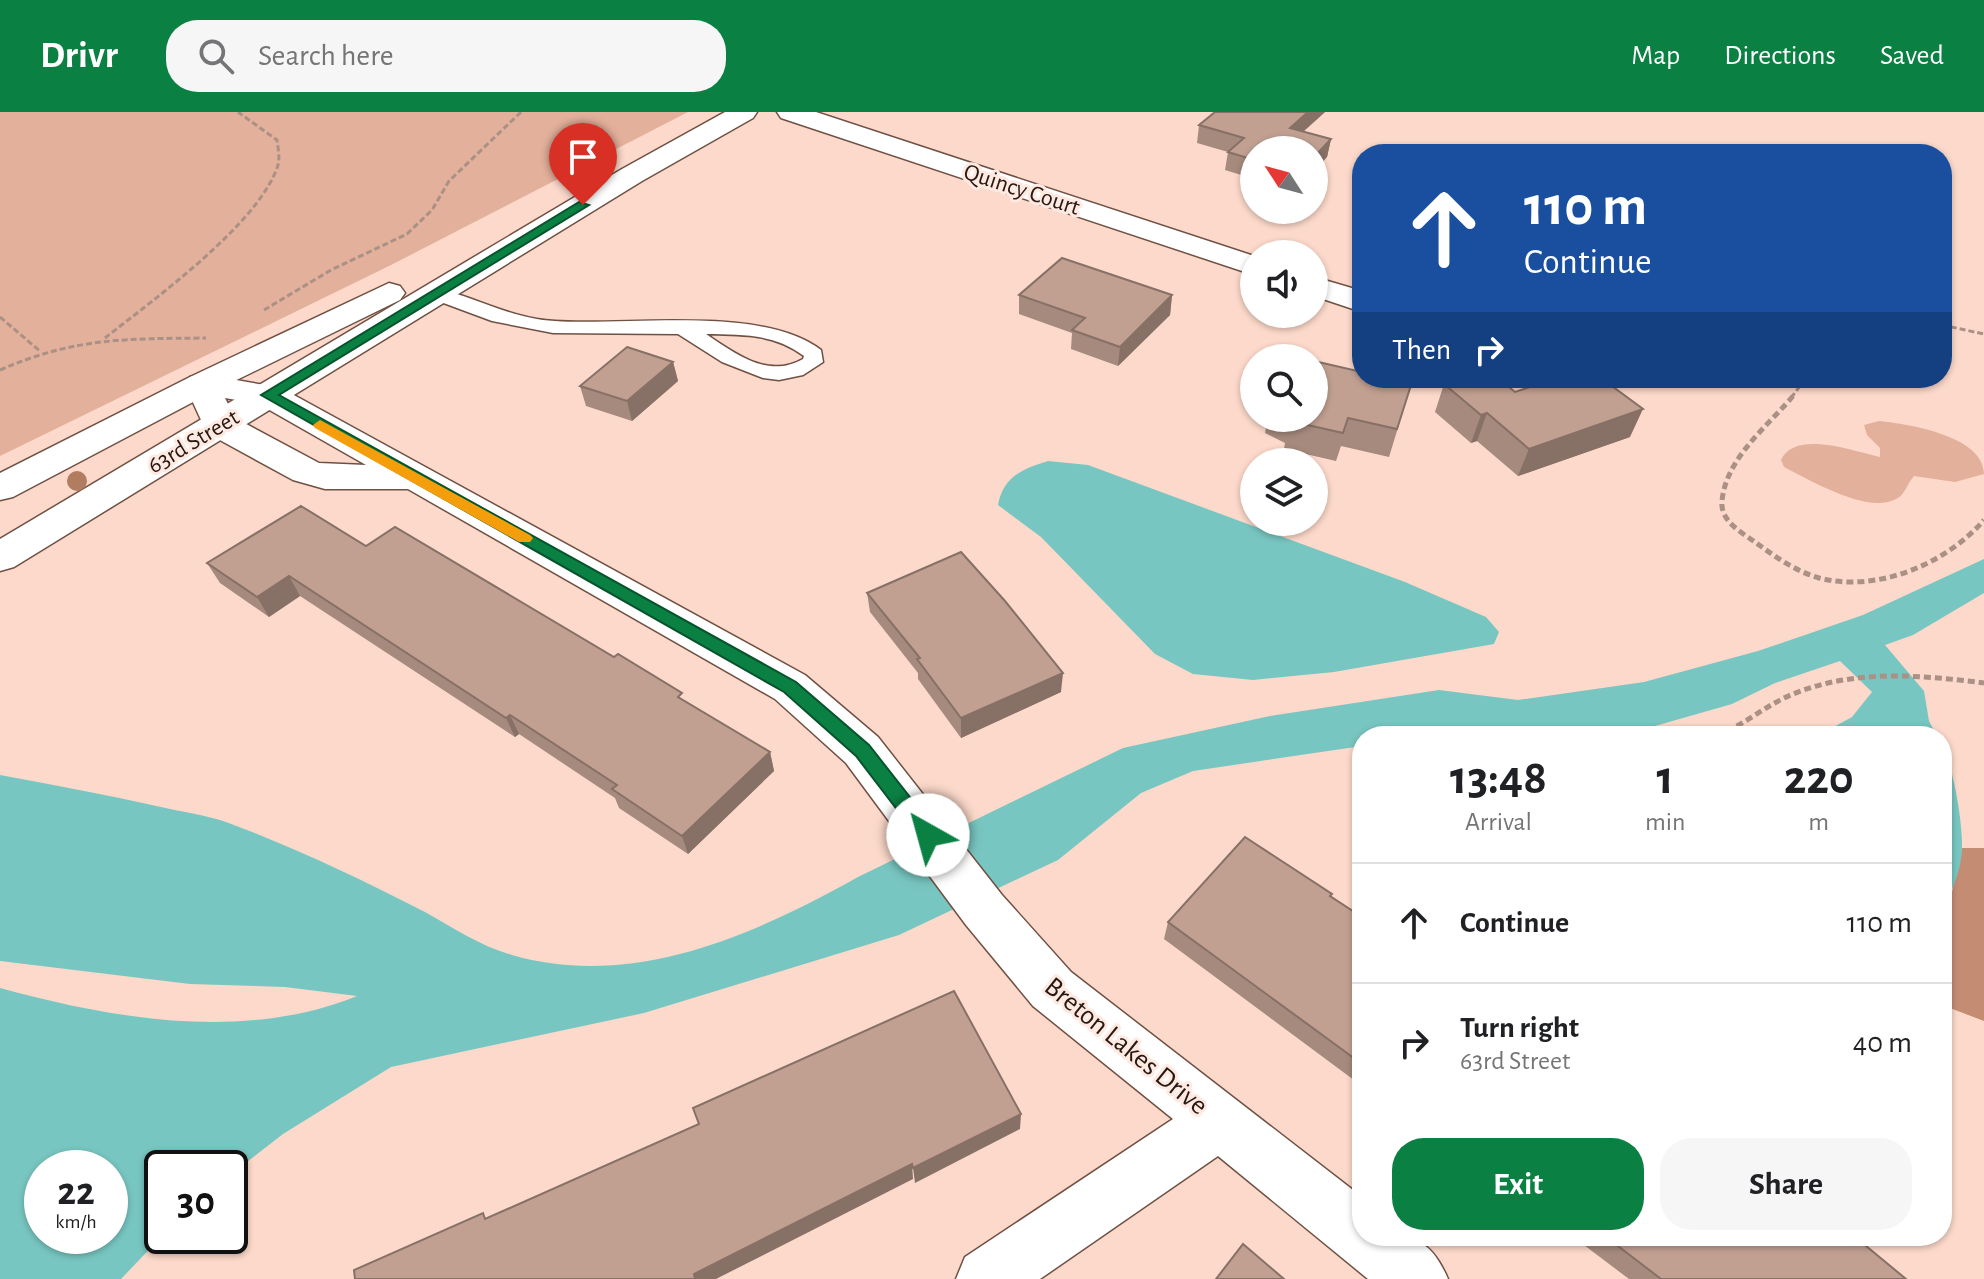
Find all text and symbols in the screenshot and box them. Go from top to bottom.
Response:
search box [166,20,726,92]
icon: search [194,34,238,78]
text: Drivr [40,37,118,75]
text: Search here [258,41,394,71]
text: Map [1631,42,1680,70]
text: Directions [1724,42,1836,70]
text: Saved [1880,42,1944,70]
pin [549,123,617,205]
icon: arrive [561,135,605,179]
north arrow [1240,136,1328,224]
map controls [1240,136,1328,536]
street label: Quincy Court [961,160,1083,220]
icon: ahead [1392,176,1496,280]
text: 110 m [1524,179,1647,235]
button: sound [1240,240,1328,328]
text: Continue [1524,244,1652,280]
icon: right [1467,328,1511,372]
text: Then [1392,335,1451,365]
button: search [1240,344,1328,432]
street label: 63rd Street [144,405,244,478]
button: layers [1240,448,1328,536]
text: 13:48 [1450,755,1547,803]
text: 1 [1657,755,1674,803]
text: 220 [1784,755,1854,803]
position arrow [886,793,970,877]
text: Arrival [1465,809,1532,835]
text: min [1645,809,1686,835]
text: m [1808,809,1829,835]
icon: ahead [1392,901,1436,945]
text: Continue [1460,908,1569,938]
text: 110 m [1847,908,1912,938]
street label: Breton Lakes Drive [1039,972,1213,1121]
text: Turn right [1460,1013,1579,1043]
icon: right [1392,1021,1436,1065]
text: 40 m [1853,1028,1912,1058]
text: 63rd Street [1460,1048,1570,1074]
button: Exit [1392,1138,1644,1230]
button: Share [1660,1138,1912,1230]
speed limit sign: 30 [144,1150,248,1254]
text: 22 [57,1172,95,1212]
text: km/h [55,1212,97,1232]

